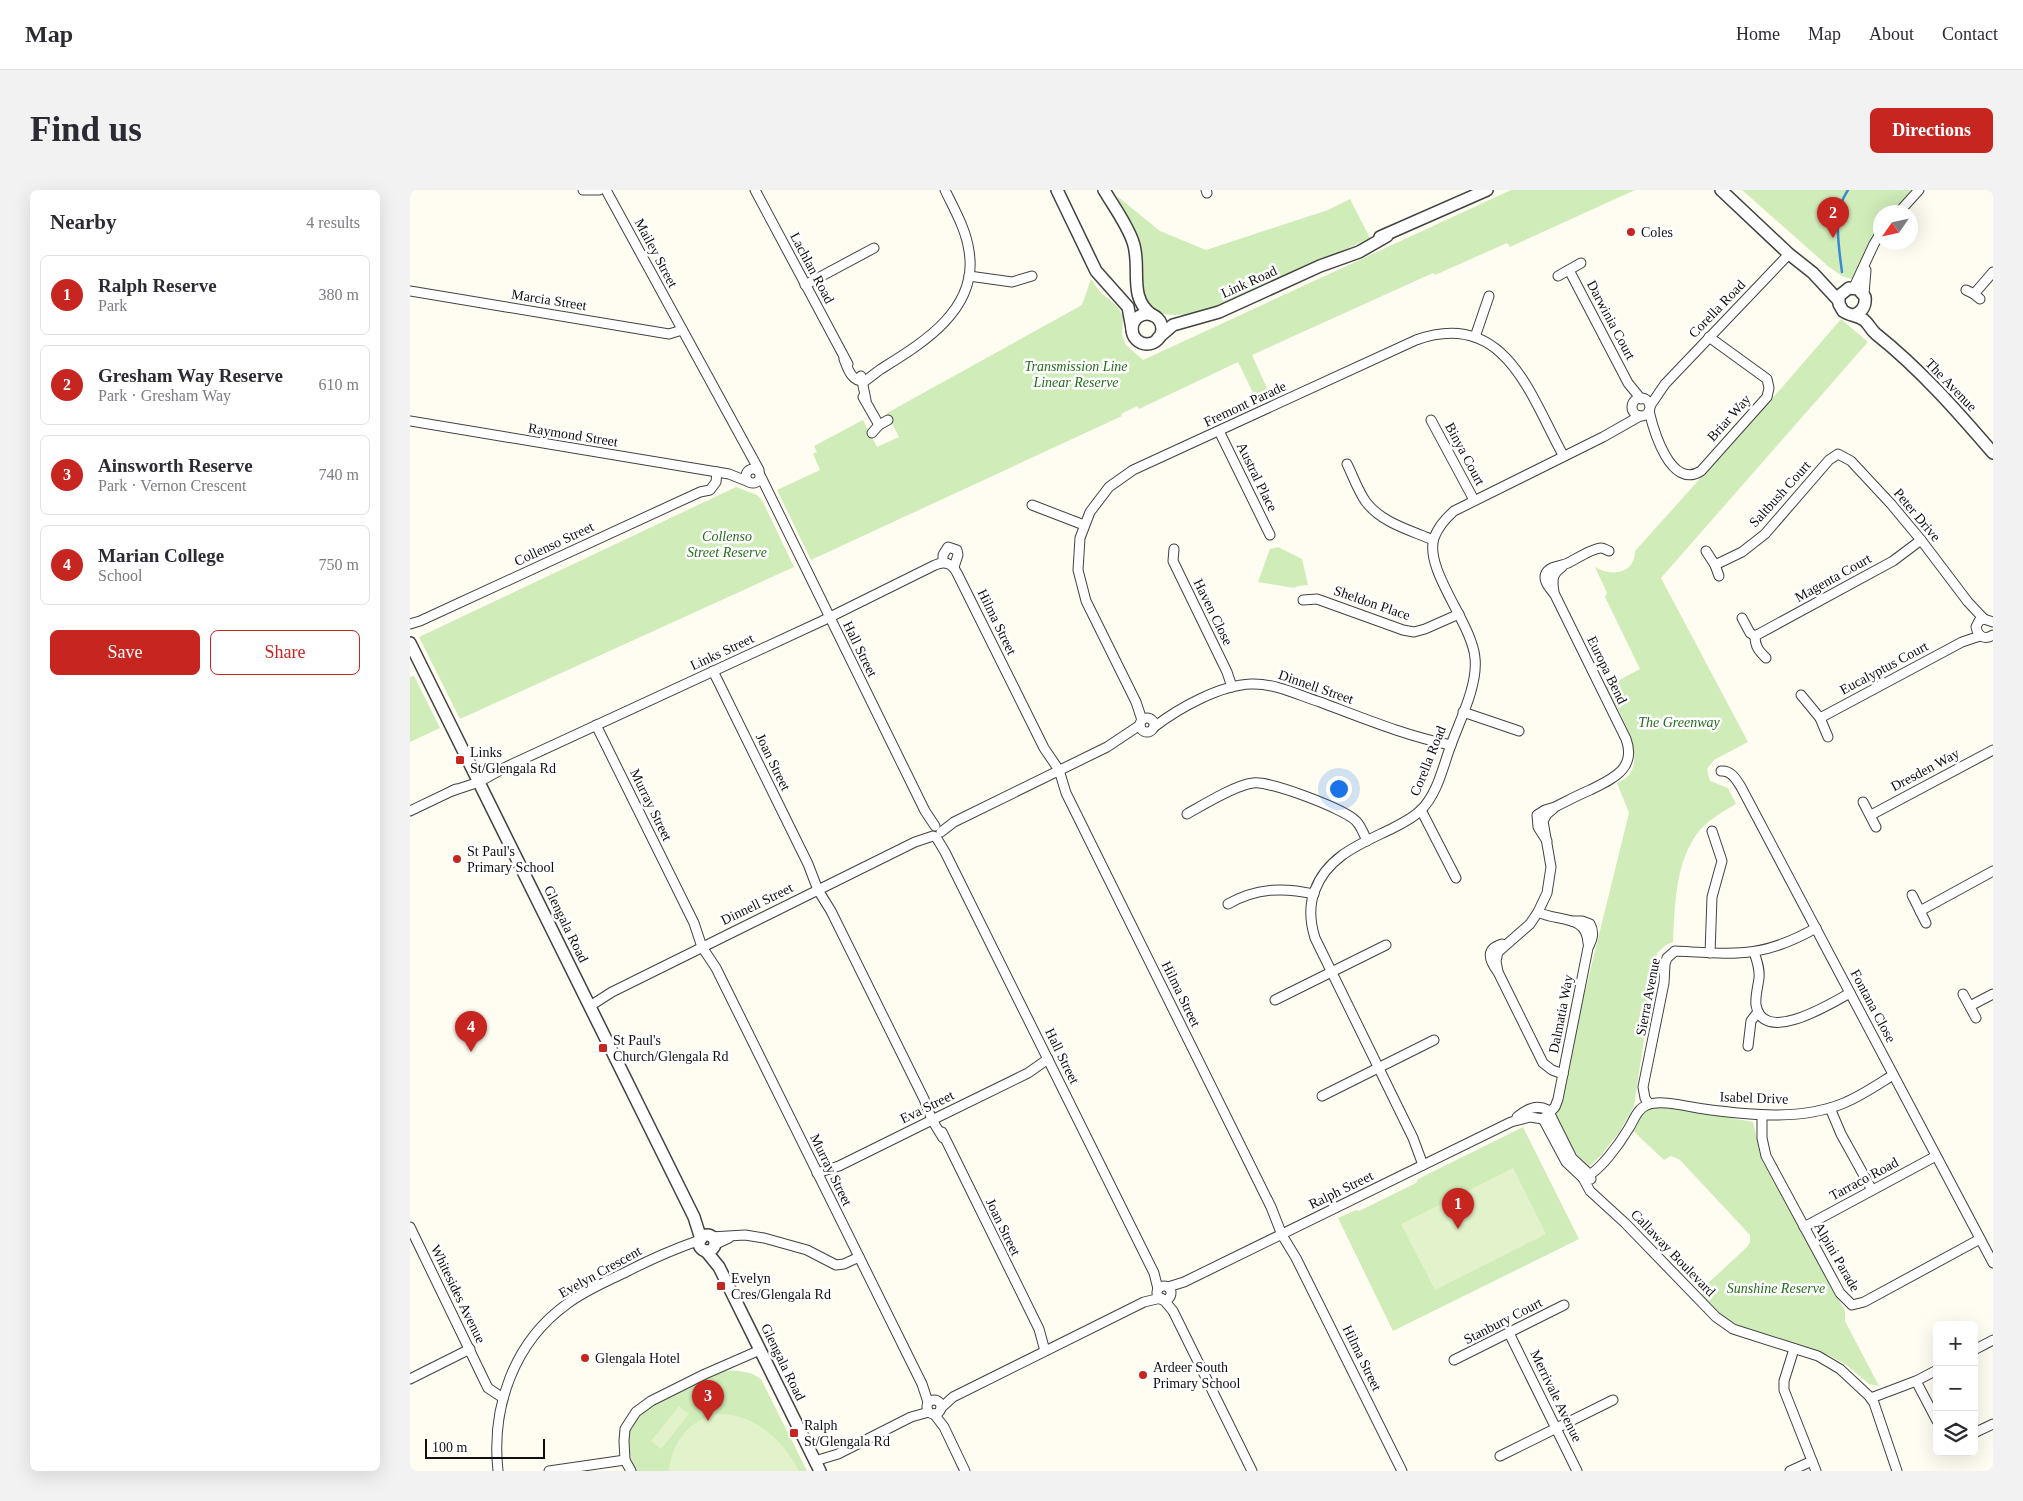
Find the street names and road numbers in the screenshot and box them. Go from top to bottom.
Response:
street label: Mailey Street [632,216,680,290]
street label: Lachlan Road [787,230,837,306]
street label: Link Road [1219,263,1279,301]
street label: Corella Road [1686,277,1748,341]
street label: Darwinia Court [1584,278,1638,362]
street label: Marcia Street [510,287,588,313]
street label: The Avenue [1922,356,1980,414]
street label: Fremont Parade [1201,378,1289,430]
street label: Briar Way [1704,392,1754,444]
street label: Binya Court [1442,420,1488,488]
street label: Raymond Street [527,421,619,450]
street label: Austral Place [1234,440,1280,514]
street label: Saltbush Court [1746,458,1814,530]
street label: Peter Drive [1891,486,1943,544]
street label: Collenso Street [512,519,596,569]
street label: Magenta Court [1792,551,1874,605]
street label: Haven Close [1190,576,1236,648]
street label: Sheldon Place [1332,583,1412,623]
street label: Hilma Street [975,587,1019,657]
street label: Hall Street [840,619,880,679]
street label: Links Street [688,631,756,673]
street label: Europa Bend [1584,634,1630,706]
street label: Eucalyptus Court [1837,638,1931,698]
street label: Dinnell Street [1277,667,1355,707]
street label: Corella Road [1407,724,1449,798]
street label: Joan Street [753,731,793,793]
street label: Dresden Way [1888,746,1962,794]
street label: Murray Street [627,767,675,843]
street label: Dinnell Street [719,880,796,928]
street label: Glengala Road [541,883,591,965]
street label: Sierra Avenue [1633,957,1663,1037]
street label: Hilma Street [1159,959,1203,1029]
street label: Fontana Close [1847,967,1899,1045]
street label: Dalmatia Way [1546,973,1576,1055]
street label: Hall Street [1042,1026,1082,1086]
street label: Eva Street [898,1088,956,1126]
street label: Isabel Drive [1719,1089,1789,1107]
street label: Murray Street [807,1132,855,1208]
street label: Tarraco Road [1827,1155,1901,1203]
street label: Ralph Street [1306,1168,1376,1212]
street label: Joan Street [983,1196,1023,1258]
street label: Callaway Boulevard [1628,1207,1718,1299]
street label: Alpini Parade [1811,1220,1863,1294]
street label: Whitesides Avenue [428,1242,488,1346]
street label: Evelyn Crescent [556,1243,644,1301]
street label: Stanbury Court [1461,1295,1545,1347]
street label: Glengala Road [758,1321,808,1403]
street label: Hilma Street [1340,1323,1384,1393]
street label: Merrivale Avenue [1527,1348,1585,1444]

